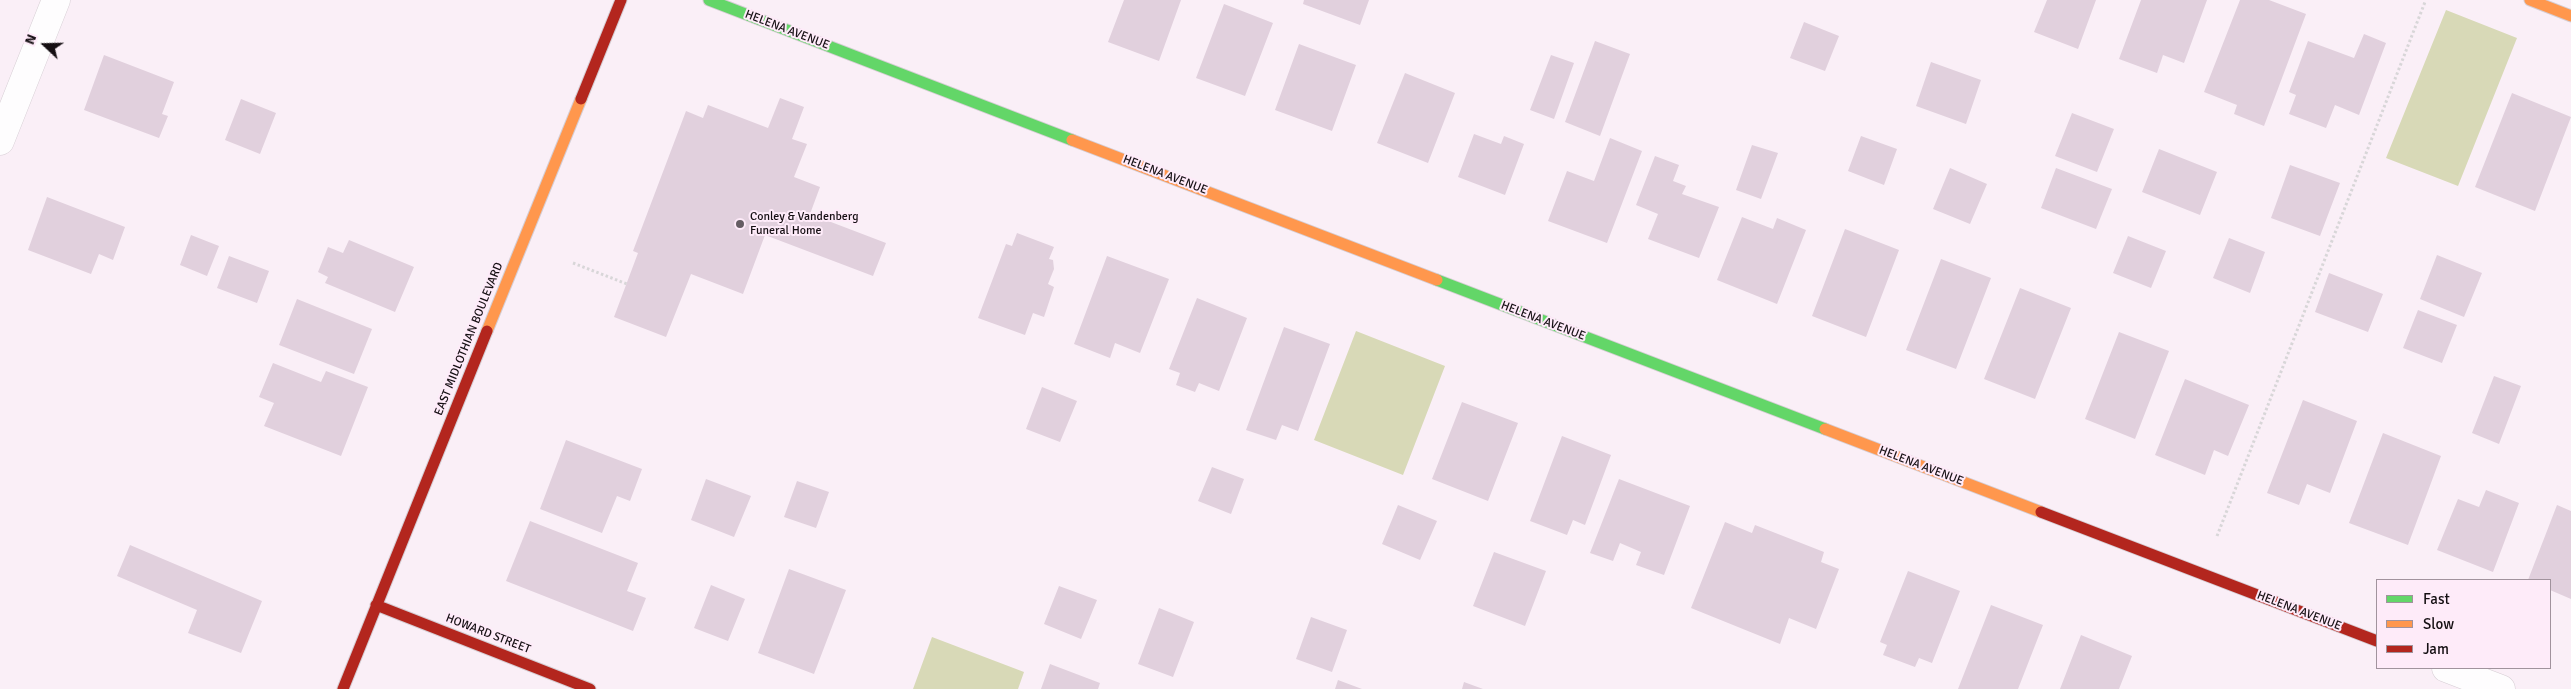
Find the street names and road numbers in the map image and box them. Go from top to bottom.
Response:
street label: HELENA AVENUE [743,7,831,53]
street label: HELENA AVENUE [1121,152,1209,198]
street label: EAST MIDLOTHIAN BOULEVARD [432,260,506,418]
street label: HELENA AVENUE [1499,298,1587,344]
street label: HELENA AVENUE [1877,443,1965,489]
street label: HELENA AVENUE [2255,588,2343,634]
street label: HOWARD STREET [444,611,532,657]

